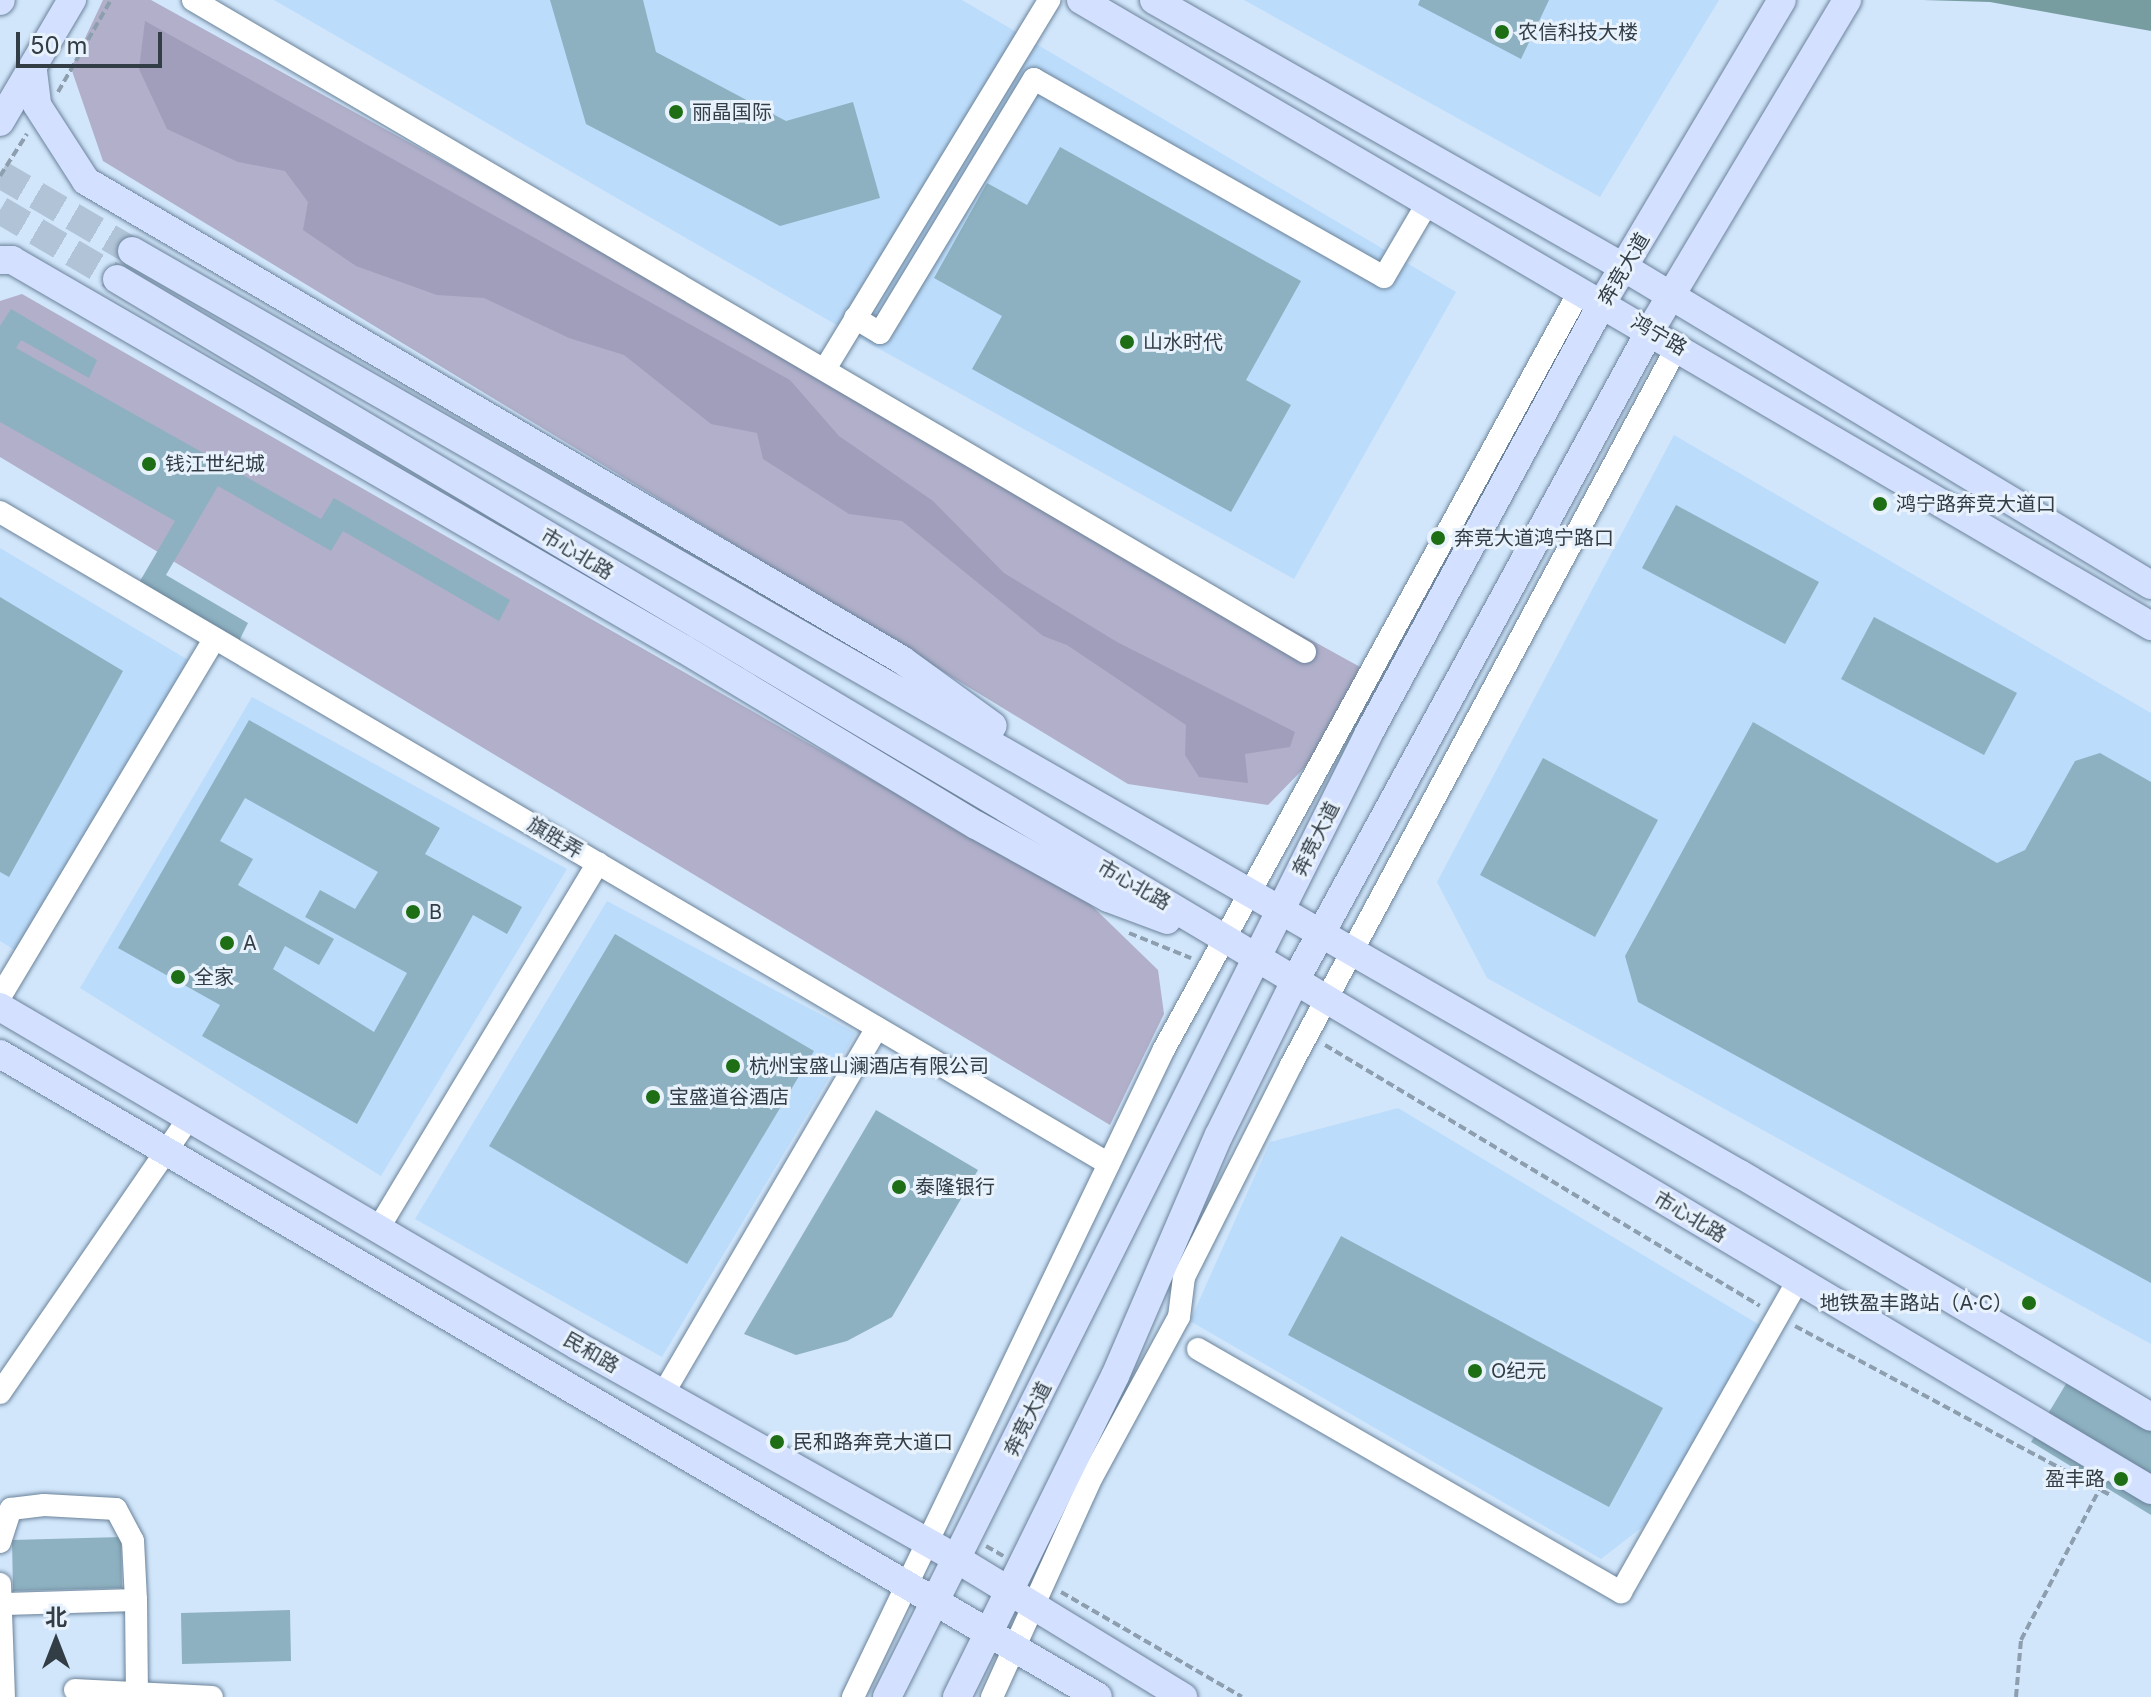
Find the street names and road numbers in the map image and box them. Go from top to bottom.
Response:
street label: 奔竞大道 [1593,229,1655,309]
street label: 鸿宁路 [1627,310,1691,360]
street label: 市心北路 [537,523,617,585]
street label: 奔竞大道 [1287,798,1345,880]
street label: 旗胜弄 [523,813,587,863]
street label: 市心北路 [1093,855,1175,915]
street label: 市心北路 [1650,1186,1730,1248]
street label: 民和路 [559,1328,623,1378]
street label: 奔竞大道 [999,1378,1057,1460]

